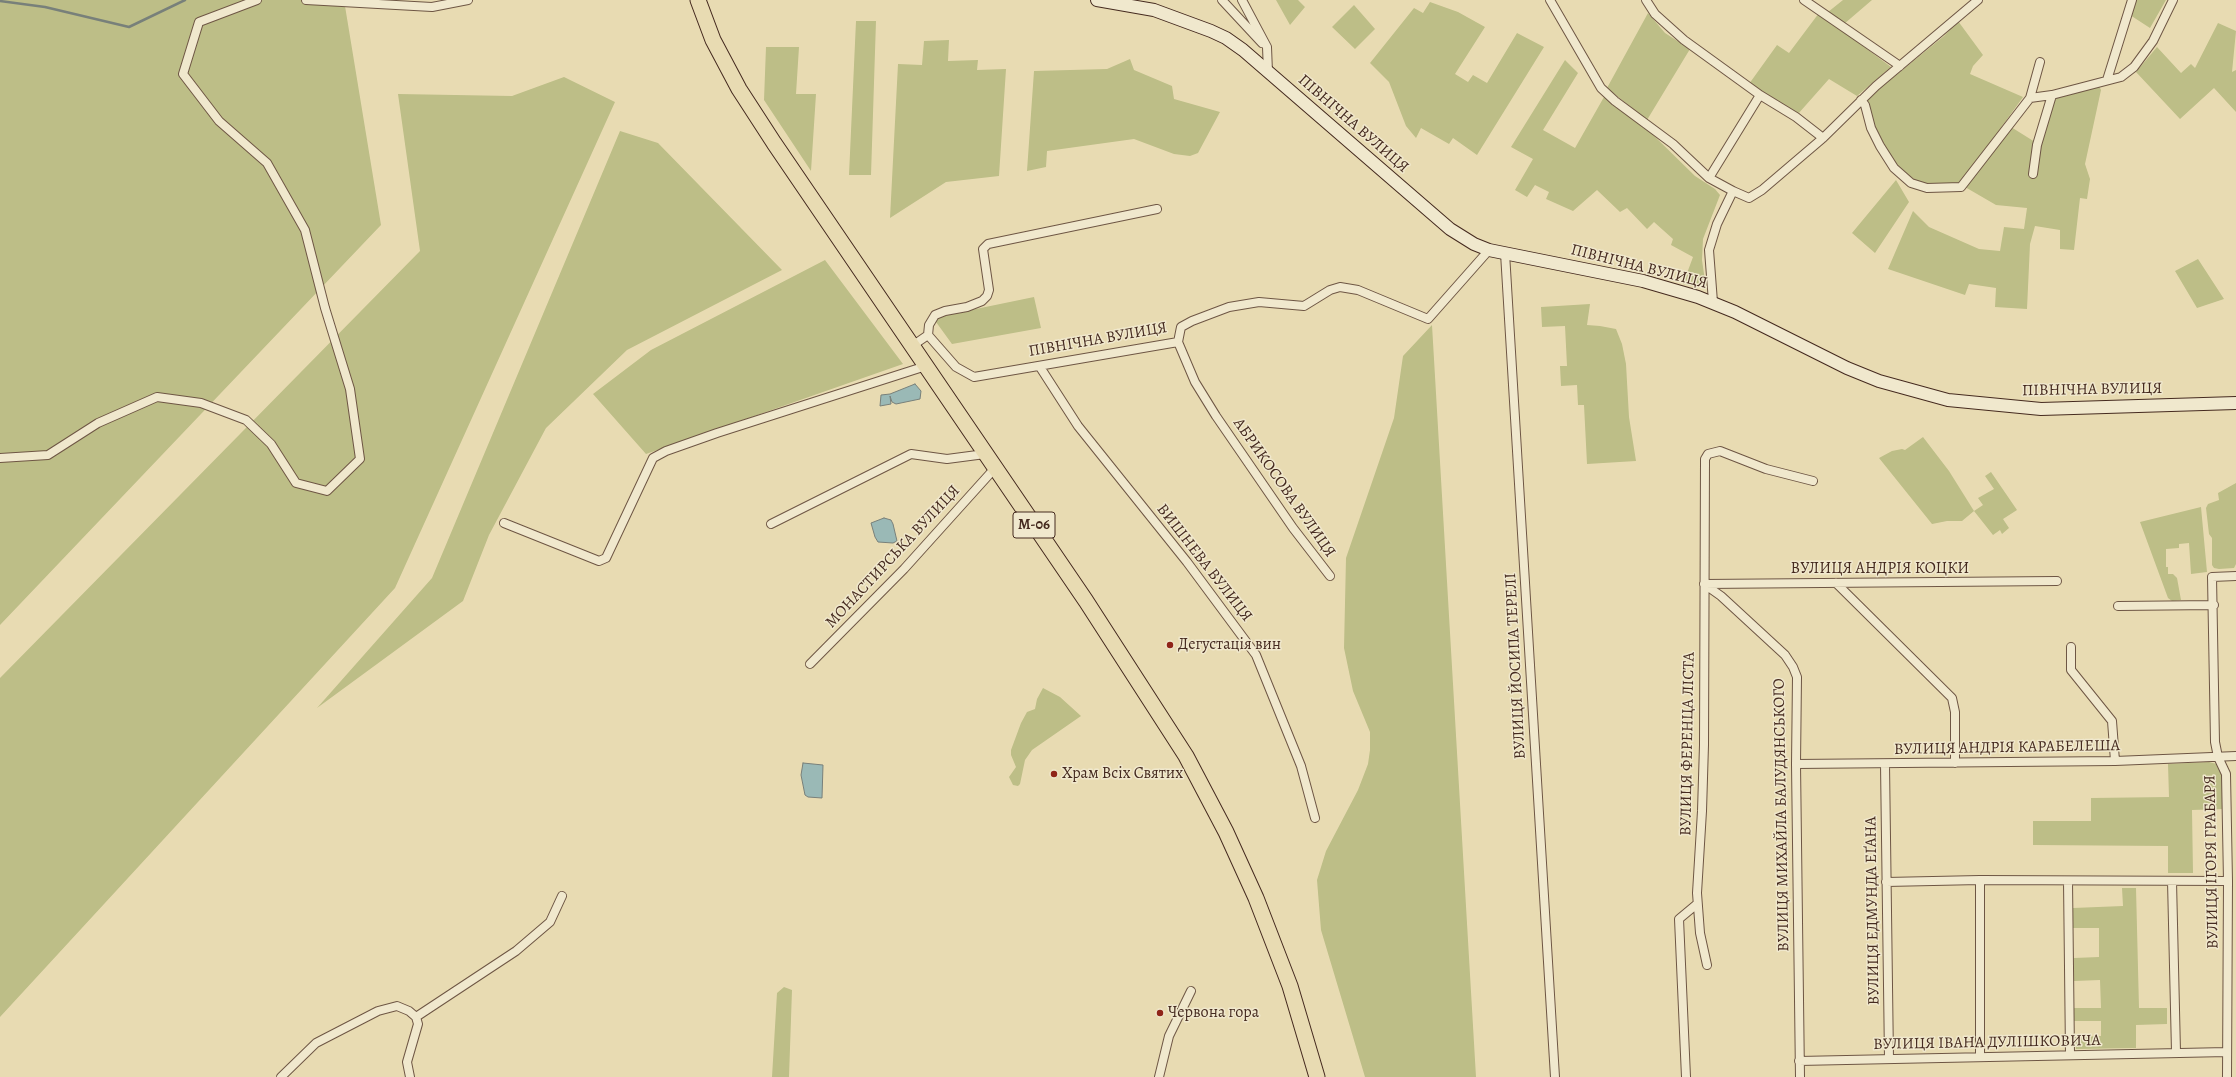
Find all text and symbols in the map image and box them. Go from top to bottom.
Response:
street label: ПІВНІЧНА ВУЛИЦЯ [1294,71,1412,177]
street label: ПІВНІЧНА ВУЛИЦЯ [1569,241,1709,293]
street label: ПІВНІЧНА ВУЛИЦЯ [1027,318,1169,362]
street label: ПІВНІЧНА ВУЛИЦЯ [2022,379,2162,401]
street label: АБРИКОСОВА ВУЛИЦЯ [1229,415,1339,561]
street label: МОНАСТИРСЬКА ВУЛИЦЯ [822,482,964,632]
street label: ВИШНЕВА ВУЛИЦЯ [1152,500,1256,626]
road number: М-06 [1013,512,1055,538]
street label: ВУЛИЦЯ АНДРІЯ КОЦКИ [1791,559,1969,579]
street label: ВУЛИЦЯ ЙОСИПА ТЕРЕЛІ [1502,572,1530,760]
place label: Дегустація вин [1178,635,1281,655]
marker: Дегустація вин [1165,640,1175,650]
street label: ВУЛИЦЯ ФЕРЕНЦА ЛІСТА [1677,652,1699,836]
street label: ВУЛИЦЯ МИХАЙЛА БАЛУДЯНСЬКОГО [1770,678,1794,952]
street label: ВУЛИЦЯ АНДРІЯ КАРАБЕЛЕША [1894,736,2120,760]
place label: Храм Всіх Святих [1062,764,1183,784]
marker: Храм Всіх Святих [1049,769,1059,779]
street label: ВУЛИЦЯ ІГОРЯ ГРАБАРЯ [2201,775,2223,949]
street label: ВУЛИЦЯ ЕДМУНДА ЕҐАНА [1862,816,1884,1006]
place label: Червона гора [1168,1003,1259,1023]
marker: Червона гора [1155,1008,1165,1018]
street label: ВУЛИЦЯ ІВАНА ДУЛІШКОВИЧА [1873,1031,2101,1055]

